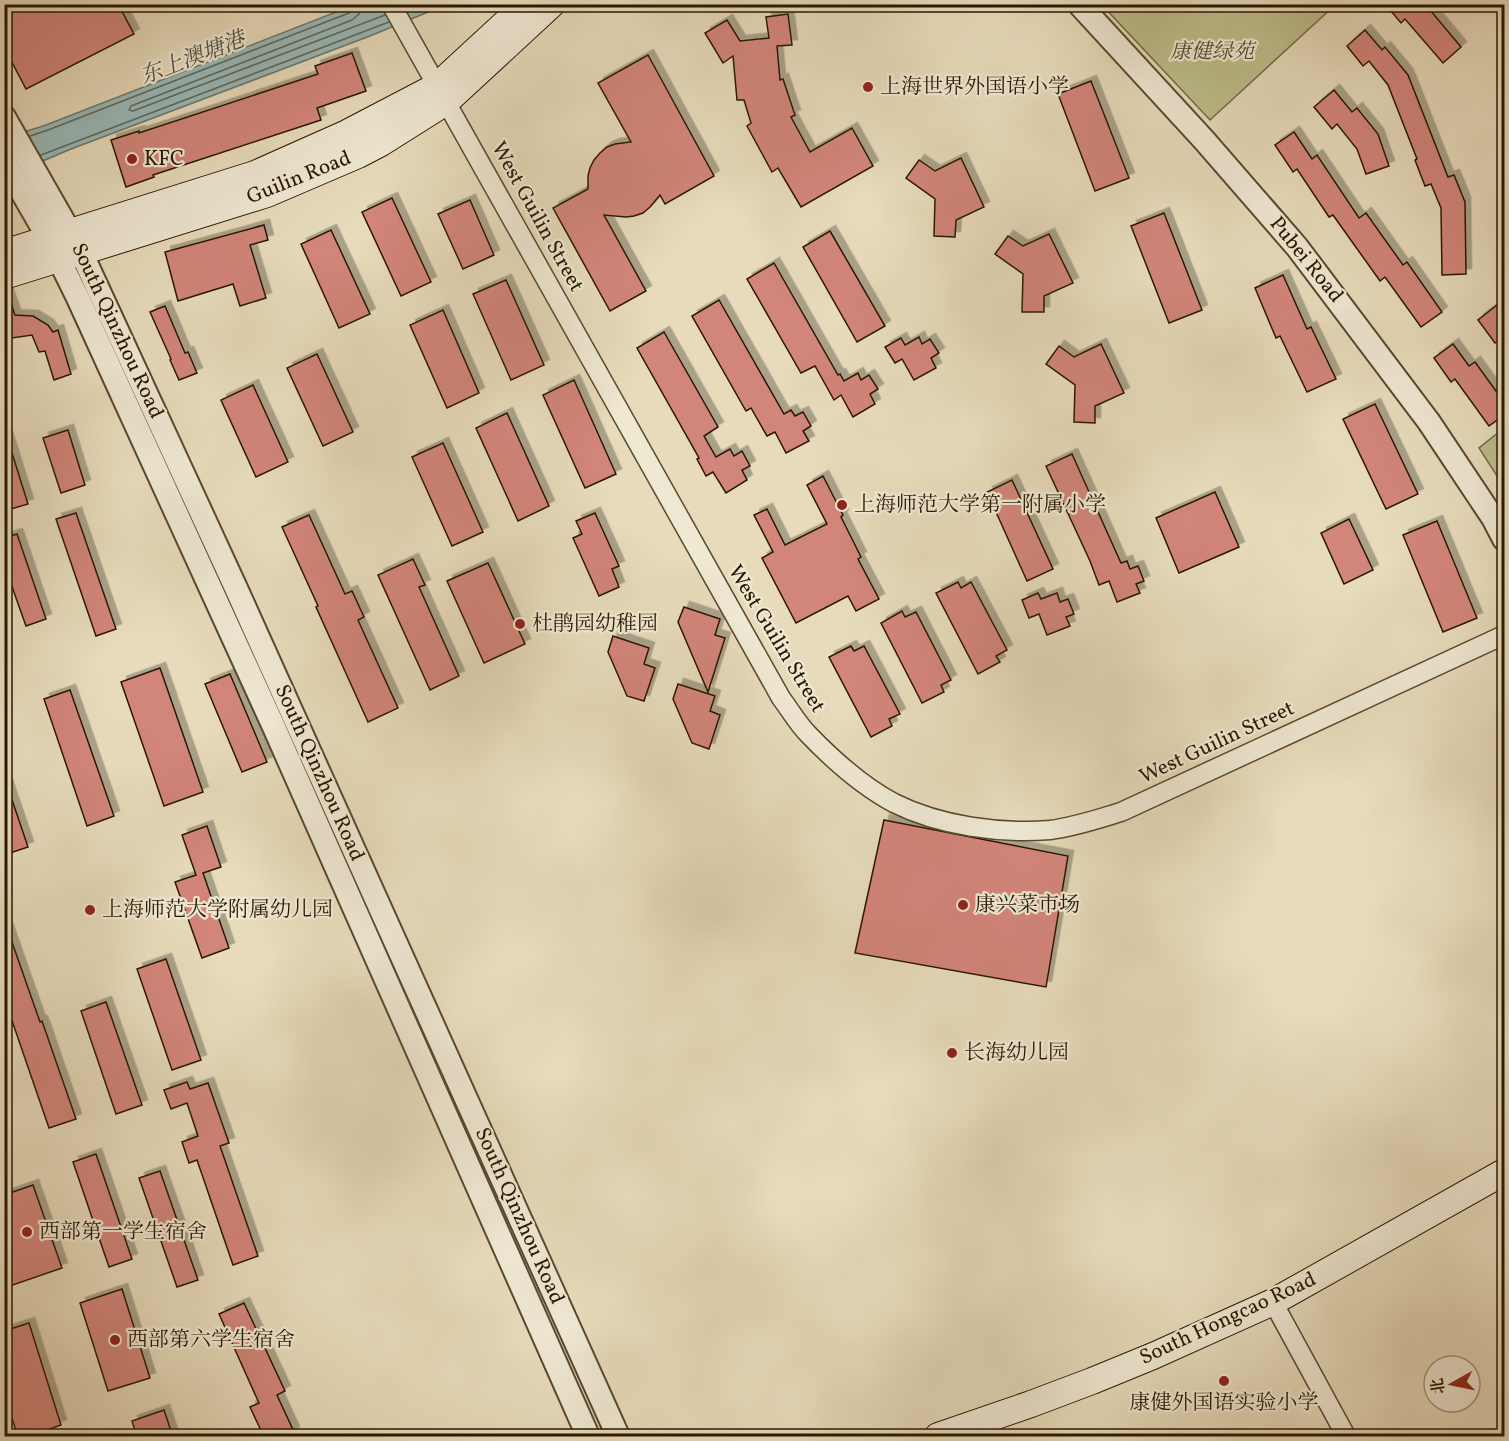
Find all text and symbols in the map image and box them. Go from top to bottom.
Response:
water label: 东上澳塘港 [136,24,253,93]
park label: 康健绿苑 [1170,38,1257,67]
place label: 上海世界外国语小学 [880,73,1069,102]
marker: 上海世界外国语小学 [861,80,875,94]
street label: West Guilin Street [484,137,590,297]
street label: Guilin Road [242,144,356,212]
place label: KFC [144,145,184,174]
marker: KFC [125,152,139,166]
street label: Pubei Road [1262,211,1350,309]
street label: South Qinzhou Road [64,239,170,423]
place label: 上海师范大学第一附属小学 [854,491,1106,520]
marker: 上海师范大学第一附属小学 [835,498,849,512]
street label: West Guilin Street [720,560,832,718]
place label: 杜鹃园幼稚园 [532,610,658,639]
marker: 杜鹃园幼稚园 [513,617,527,631]
street label: South Qinzhou Road [267,680,371,866]
street label: West Guilin Street [1135,694,1299,792]
place label: 康兴菜市场 [975,891,1080,920]
place label: 上海师范大学附属幼儿园 [102,896,333,925]
marker: 康兴菜市场 [956,898,970,912]
marker: 上海师范大学附属幼儿园 [83,903,97,917]
place label: 长海幼儿园 [964,1039,1069,1068]
marker: 长海幼儿园 [945,1046,959,1060]
street label: South Qinzhou Road [467,1123,571,1309]
place label: 西部第一学生宿舍 [39,1218,207,1247]
marker: 西部第一学生宿舍 [20,1225,34,1239]
street label: South Hongcao Road [1135,1265,1321,1373]
place label: 西部第六学生宿舍 [127,1326,295,1355]
marker: 西部第六学生宿舍 [108,1333,122,1347]
north arrow [1422,1354,1482,1414]
marker: 康健外国语实验小学 [1217,1374,1231,1388]
text: 北 [1427,1376,1451,1396]
place label: 康健外国语实验小学 [1130,1389,1319,1418]

